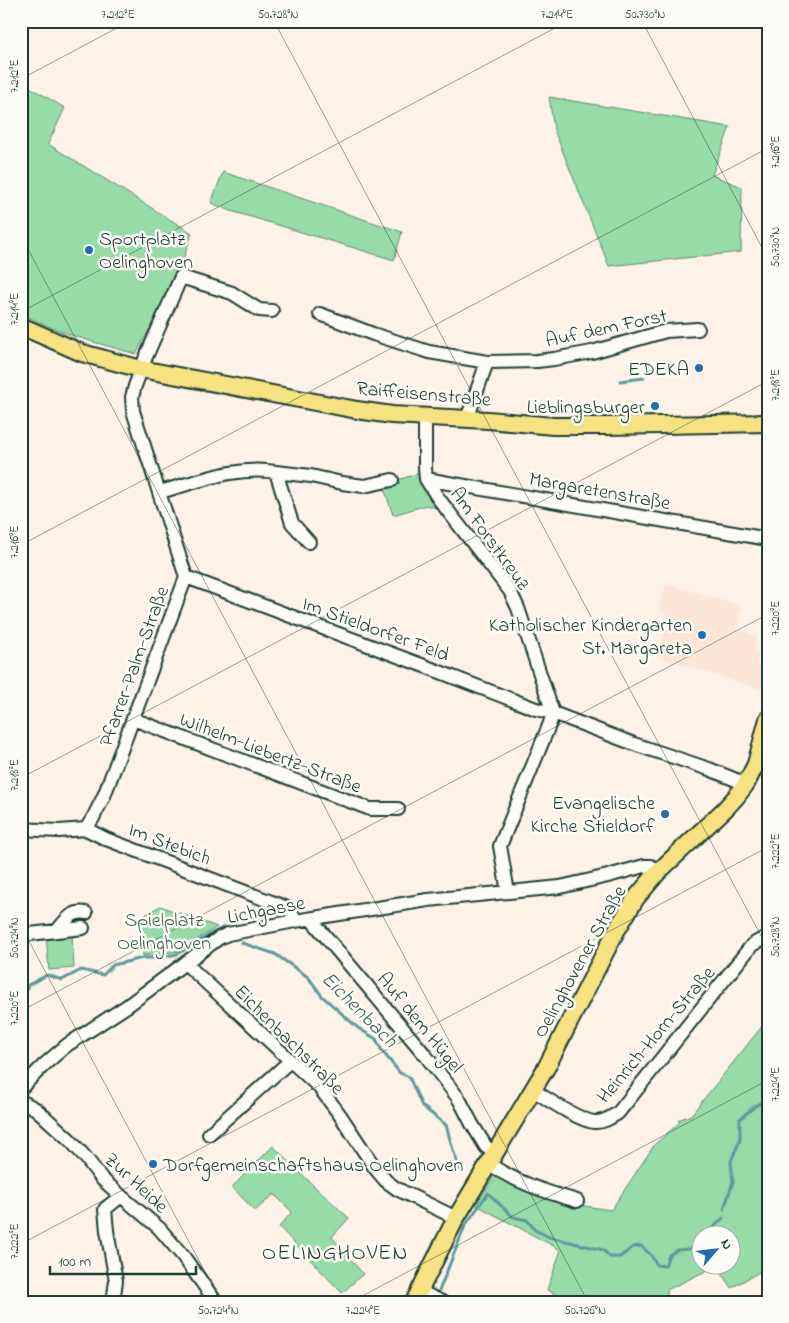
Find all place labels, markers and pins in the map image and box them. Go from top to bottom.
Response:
place label: Sportplatz Oelinghoven [99,226,193,279]
marker: Sportplatz Oelinghoven [83,244,95,256]
place label: EDEKA [628,356,689,385]
marker: EDEKA [693,362,705,374]
place label: Lieblingsburger [527,394,646,424]
marker: Lieblingsburger [649,400,661,412]
place label: Katholischer Kindergarten St. Margareta [489,612,692,665]
marker: Katholischer Kindergarten St. Margareta [696,629,708,641]
place label: Evangelische Kirche Stieldorf [531,790,656,842]
marker: Evangelische Kirche Stieldorf [659,808,671,820]
place label: Dorfgemeinschaftshaus Oelinghoven [162,1152,464,1182]
marker: Dorfgemeinschaftshaus Oelinghoven [147,1158,159,1170]

